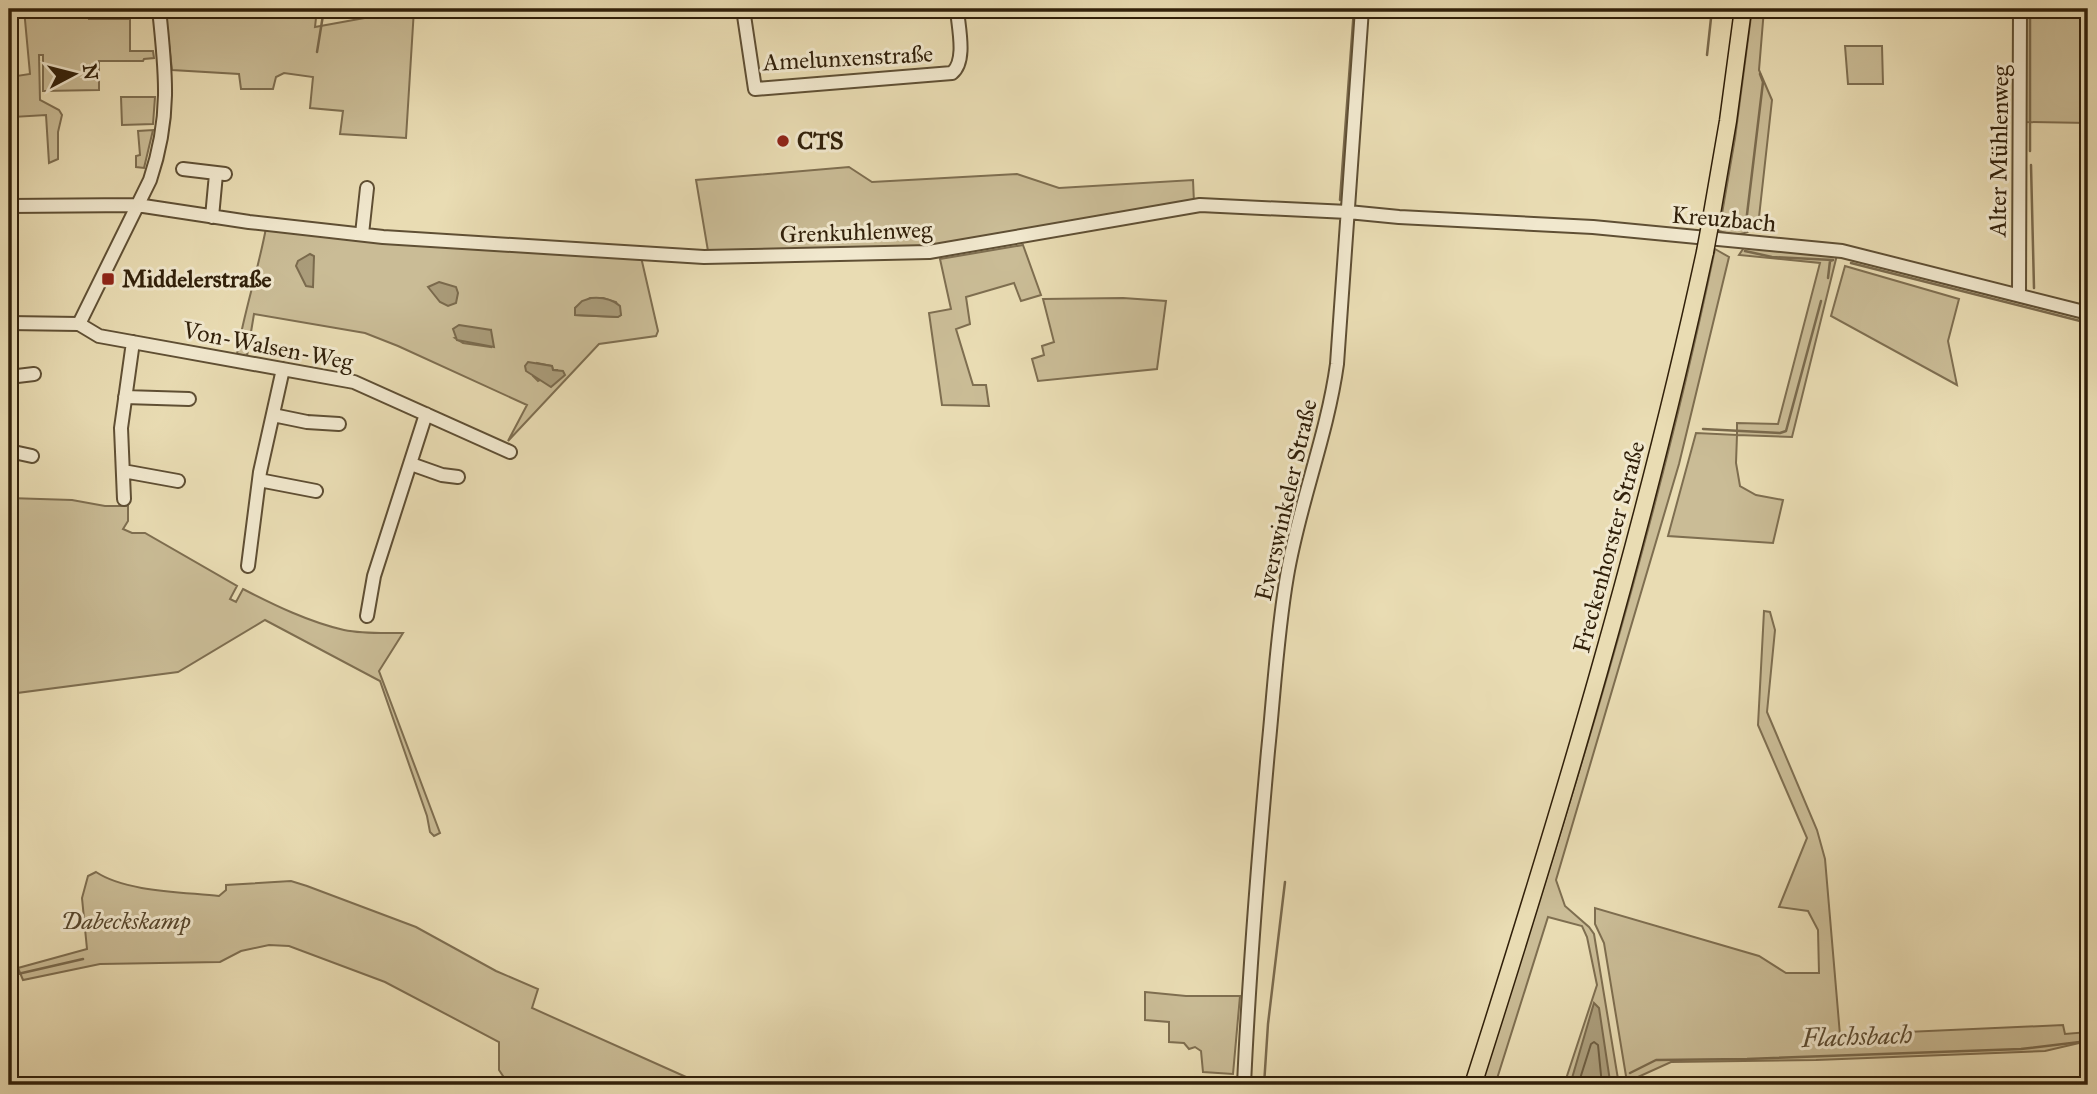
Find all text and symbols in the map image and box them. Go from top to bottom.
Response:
north arrow [38,38,108,108]
street label: Amelunxenstraße [761,39,934,77]
text: N [78,63,103,81]
street label: Alter Mühlenweg [1982,64,2016,238]
place label: CTS [797,126,844,156]
marker: CTS [775,133,791,149]
street label: Kreuzbach [1670,199,1778,239]
street label: Grenkuhlenweg [779,214,934,250]
place label: Middelerstraße [122,264,272,294]
marker: Middelerstraße [100,271,116,287]
street label: Von-Walsen-Weg [179,315,357,377]
street label: Everswinkeler Straße [1248,396,1324,604]
street label: Freckenhorster Straße [1566,438,1652,656]
park label: Dabeckskamp [61,906,191,936]
water label: Flachsbach [1800,1018,1913,1054]

